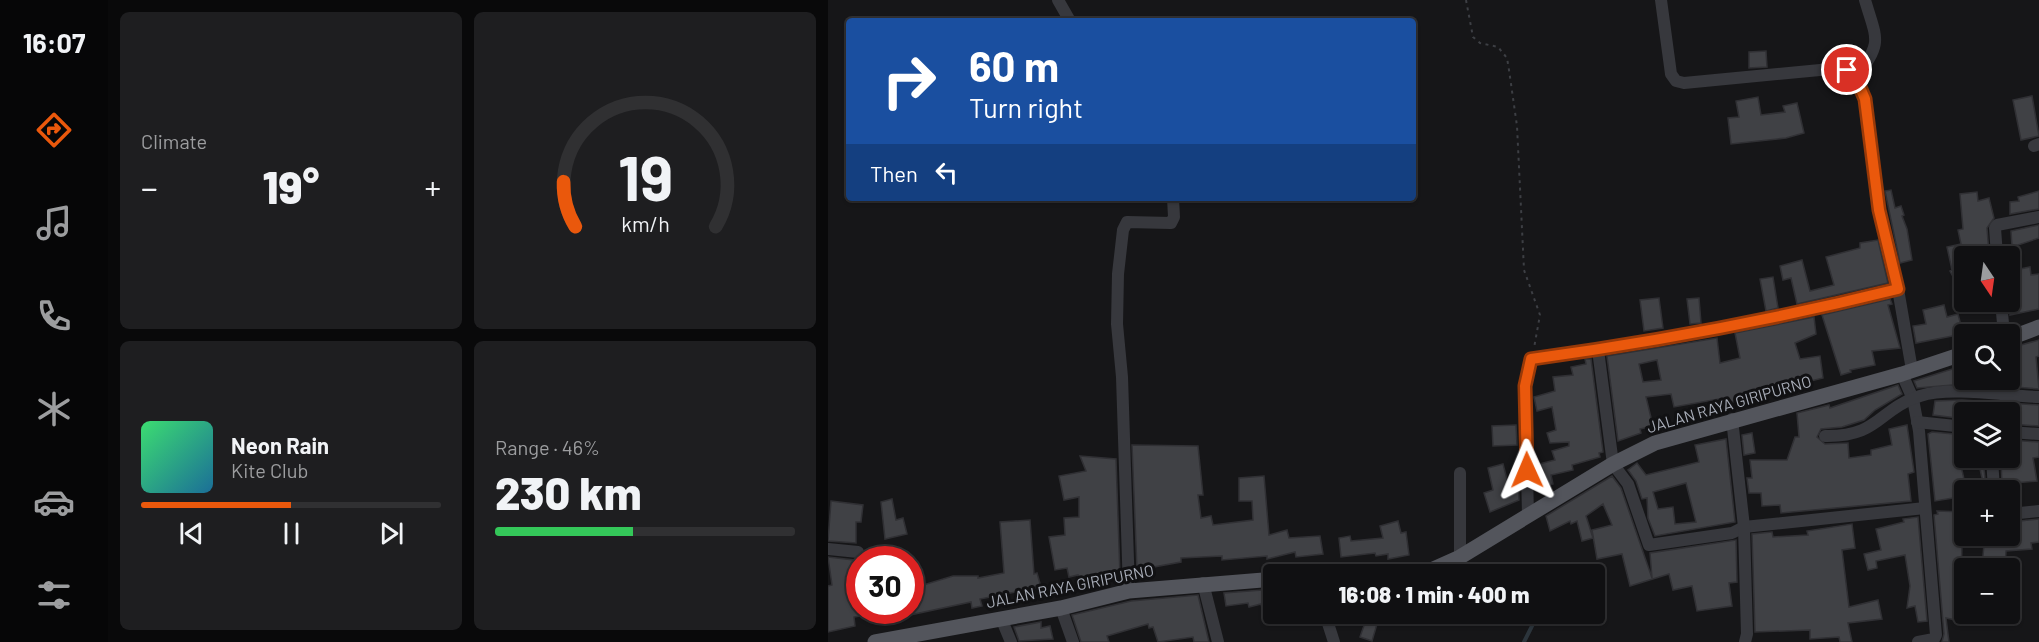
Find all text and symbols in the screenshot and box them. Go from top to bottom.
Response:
text: 16:07 [23,26,85,58]
text: 60 m [969,40,1059,90]
icon: right [870,42,948,120]
pin [1821,44,1872,95]
icon: arrive [1830,53,1863,86]
text: Turn right [969,91,1083,123]
icon: directions [33,109,75,151]
text: Climate [141,129,207,153]
text: 19 [617,139,673,213]
icon: left [930,156,963,189]
text: 19° [263,159,319,213]
text: Then [870,160,918,186]
text: − [141,167,158,207]
text: + [425,167,441,207]
icon: music [33,202,75,244]
text: km/h [621,212,669,237]
north arrow [1954,246,2020,312]
map controls [1954,246,2020,624]
icon: phone [33,295,75,337]
button: search [1954,324,2020,390]
street label: JALAN RAYA GIRIPURNO [1644,371,1813,436]
icon: climate [33,388,75,430]
button: layers [1954,402,2020,468]
text: Neon Rain [231,432,329,458]
text: Range · 46% [495,435,600,459]
position arrow [1495,438,1559,502]
text: Kite Club [231,458,308,482]
text: 230 km [495,465,641,519]
button: + [1954,480,2020,546]
icon: car [33,481,75,523]
icon: previous [175,517,208,550]
icon: pause [275,517,308,550]
icon: next [375,517,408,550]
speed limit sign: 30 [846,546,924,624]
button: − [1954,558,2020,624]
street label: JALAN RAYA GIRIPURNO [985,560,1155,611]
icon: filters [33,574,75,616]
text: 16:08 · 1 min · 400 m [1338,581,1530,607]

